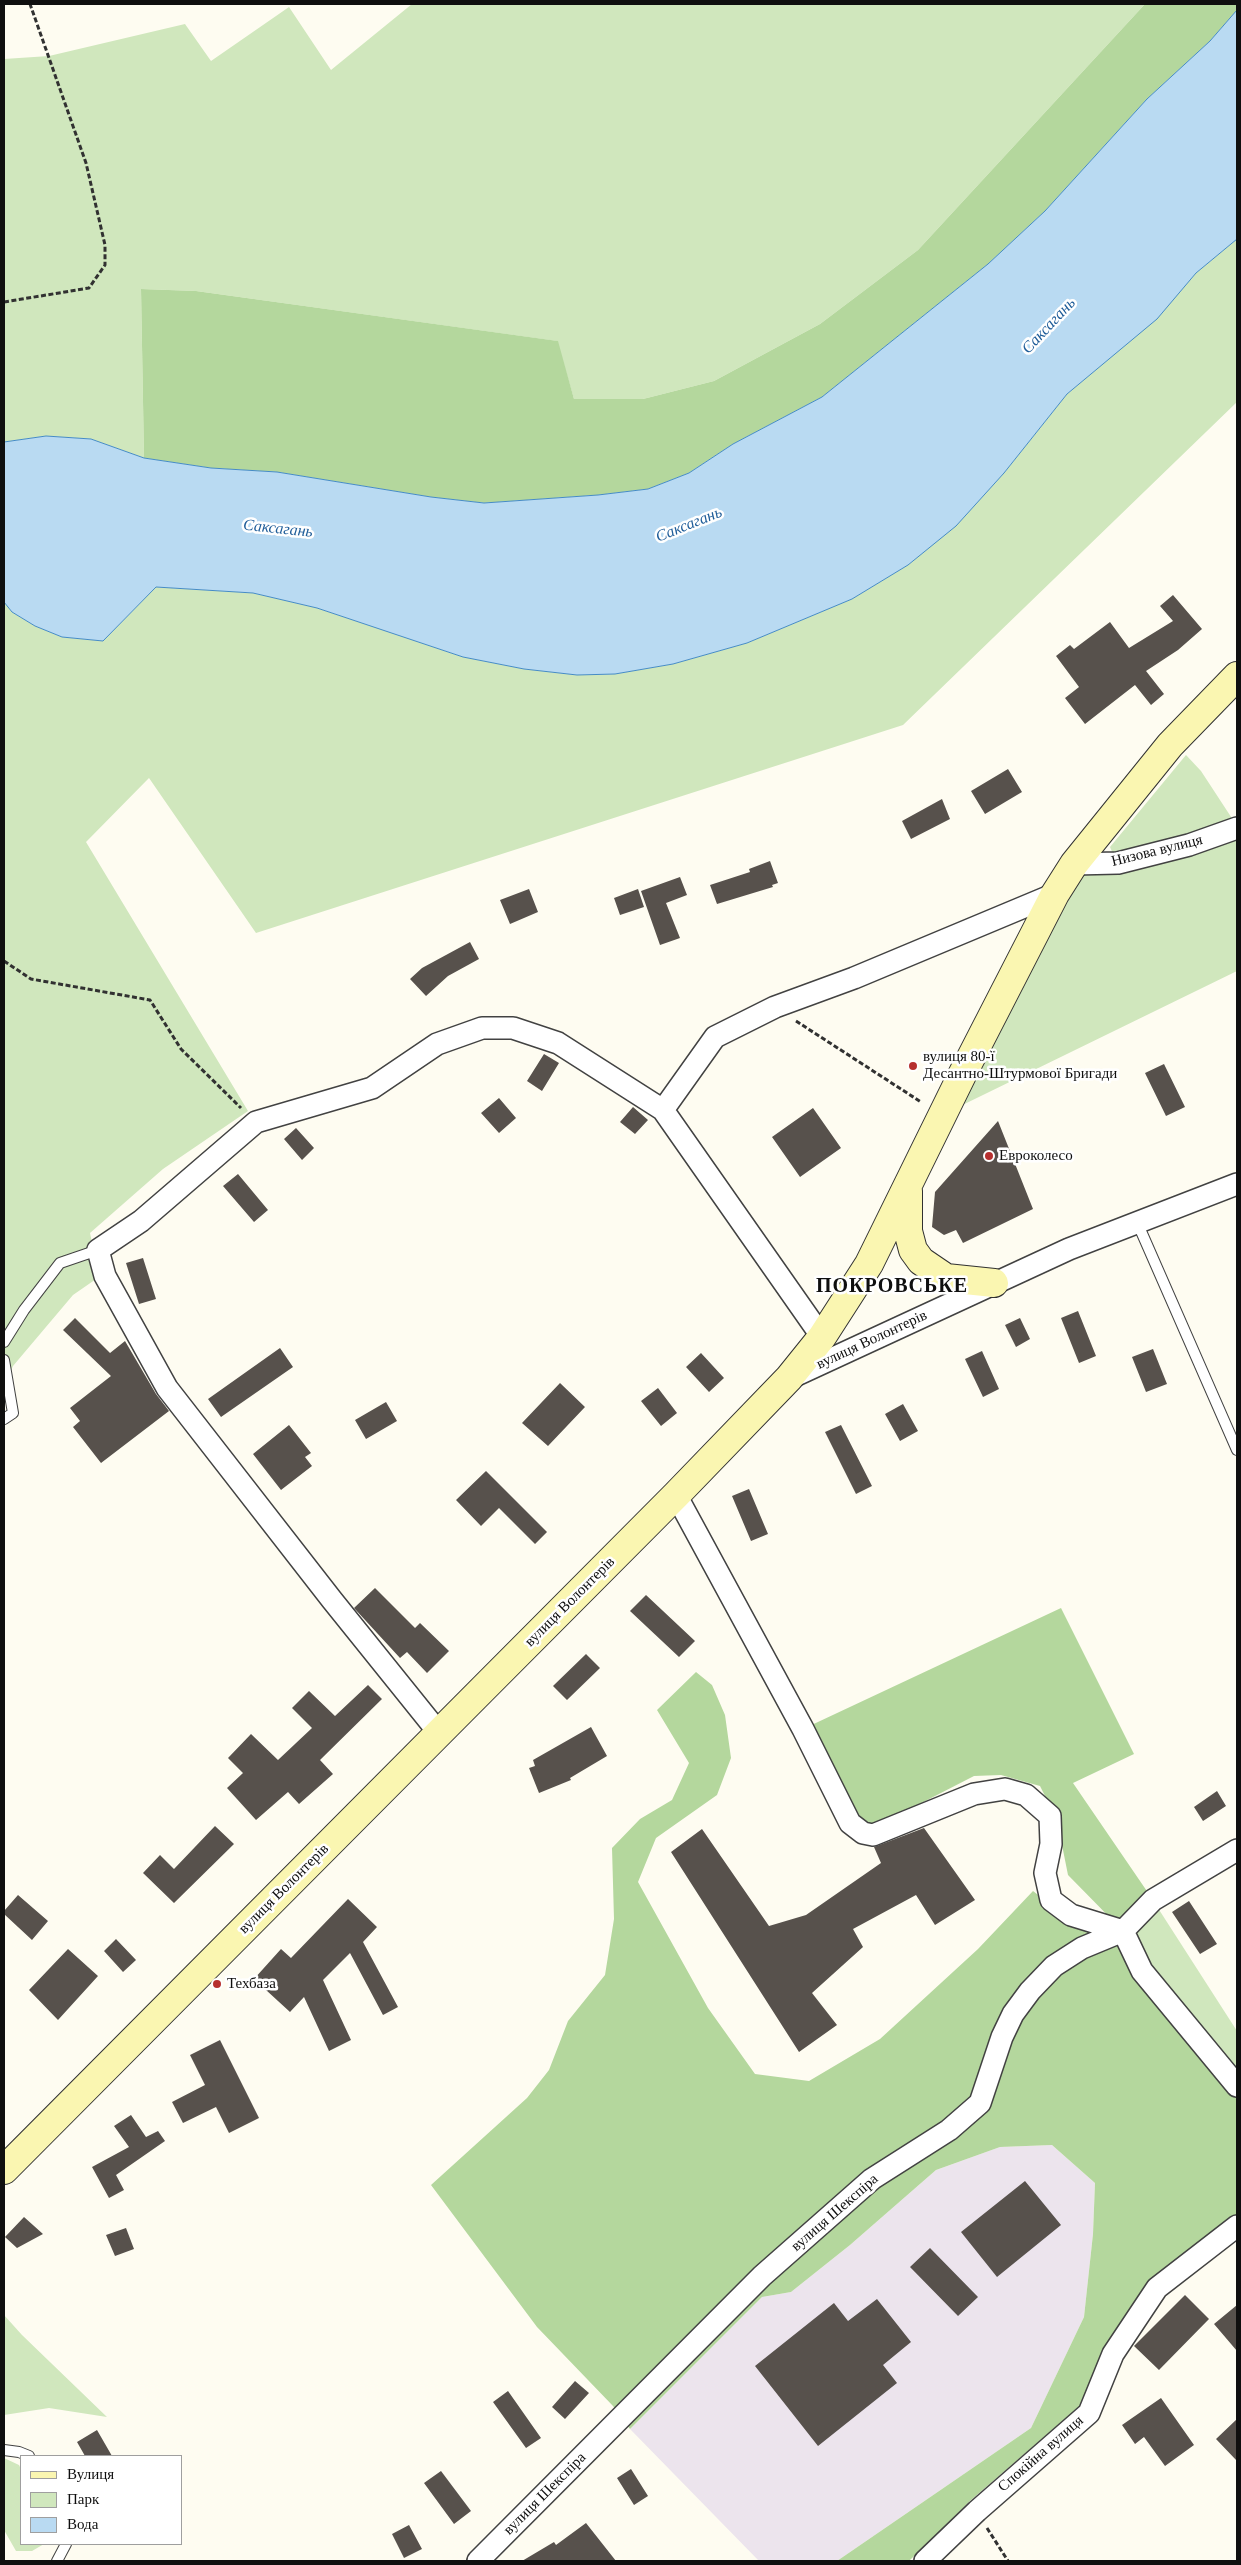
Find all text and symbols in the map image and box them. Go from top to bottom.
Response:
water label: Саксагань [1018,294,1080,358]
water label: Саксагань [653,503,725,547]
water label: Саксагань [242,516,314,542]
street label: Низова вулиця [1110,831,1204,871]
place label: вулиця 80-ї Десантно-Штурмової Бригади [923,1048,1117,1083]
marker: вулиця 80-ї Десантно-Штурмової Бригади [907,1060,919,1072]
place label: Евроколесо [999,1147,1073,1165]
marker: Евроколесо [983,1150,995,1162]
district label: ПОКРОВСЬКЕ [815,1275,969,1299]
street label: вулиця Волонтерів [814,1307,930,1373]
street label: вулиця Волонтерів [521,1553,619,1651]
street label: вулиця Волонтерів [235,1840,333,1938]
place label: Техбаза [227,1975,276,1993]
marker: Техбаза [211,1978,223,1990]
street label: вулиця Шекспіра [788,2170,882,2256]
street label: Спокійна вулиця [995,2412,1087,2496]
street label: вулиця Шекспіра [500,2449,590,2539]
legend [20,2455,182,2545]
text: Вулиця [67,2466,114,2482]
text: Парк [67,2491,99,2507]
text: Вода [67,2516,98,2532]

